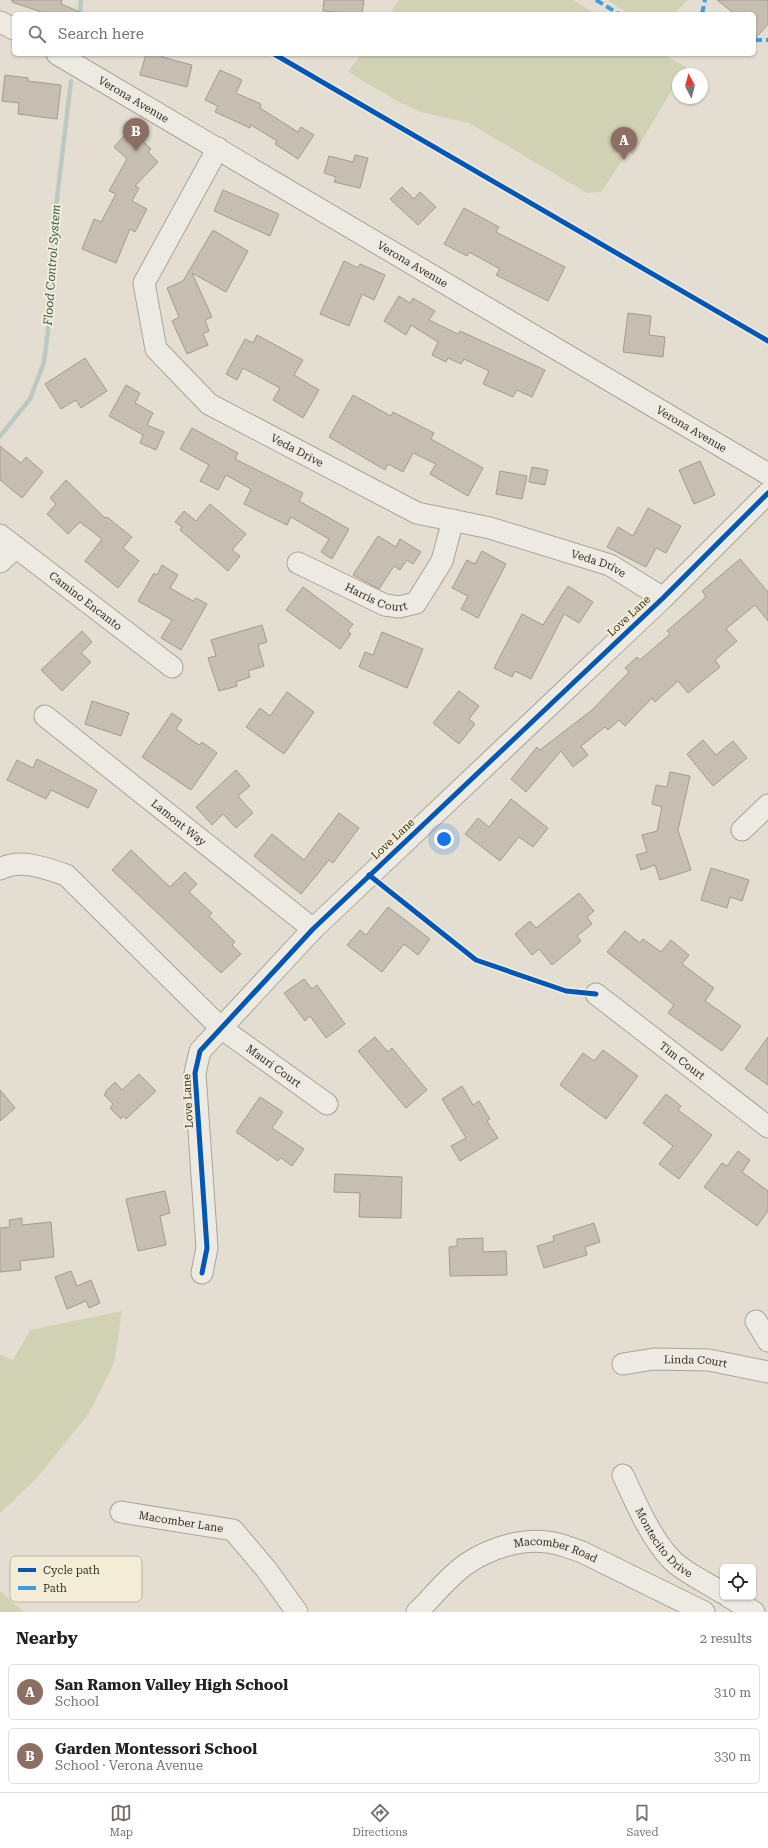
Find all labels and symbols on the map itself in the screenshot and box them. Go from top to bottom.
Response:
north arrow [672,68,708,104]
street label: Verona Avenue [96,73,171,125]
pin: B [123,118,149,151]
pin: A [611,127,637,160]
water label: Flood Control System [41,203,63,327]
street label: Verona Avenue [375,238,450,290]
street label: Verona Avenue [654,403,729,455]
street label: Veda Drive [269,431,326,469]
street label: Veda Drive [570,547,628,580]
street label: Camino Encanto [47,569,125,633]
street label: Harris Court [343,580,409,613]
street label: Love Lane [605,593,653,639]
street label: Lamont Way [149,797,209,849]
street label: Love Lane [369,816,417,862]
your location [434,829,454,849]
street label: Tim Court [657,1039,708,1082]
street label: Mauri Court [244,1042,304,1090]
street label: Love Lane [180,1074,196,1128]
street label: Linda Court [664,1353,728,1370]
street label: Montecito Drive [633,1505,695,1580]
street label: Macomber Lane [138,1508,224,1535]
street label: Macomber Road [513,1535,600,1565]
legend [10,1556,142,1602]
text: Cycle path [43,1564,100,1577]
text: Path [43,1582,67,1595]

